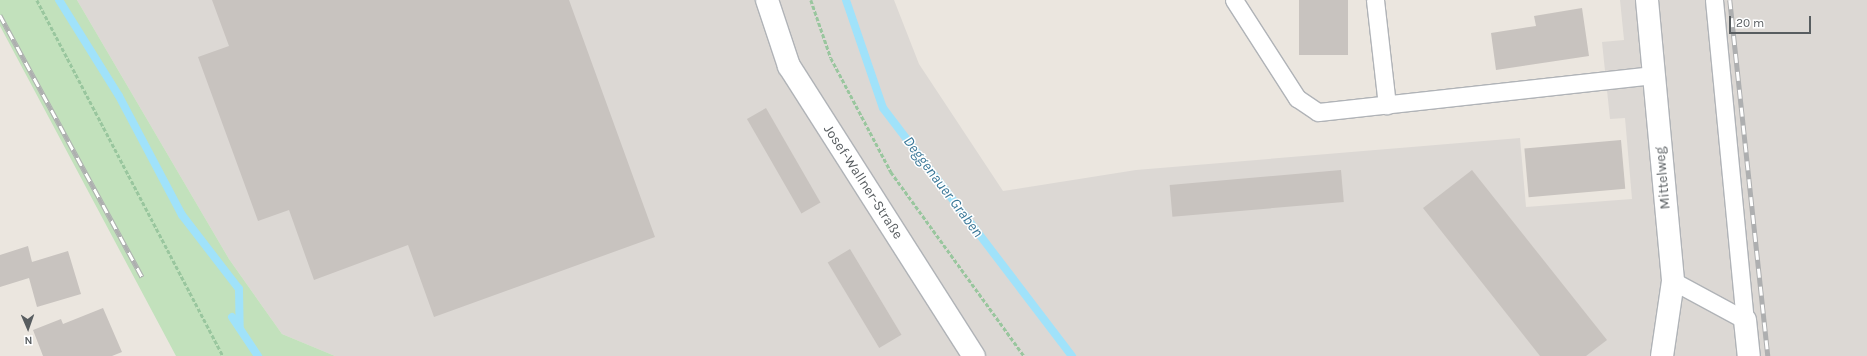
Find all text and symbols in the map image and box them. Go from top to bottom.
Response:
scale bar [1731,8,1813,34]
text: 20 m [1736,16,1764,30]
street label: Josef-Wallner-Straße [820,122,906,242]
water label: Deggenauer Graben [899,133,987,241]
street label: Mittelweg [1652,146,1674,210]
north arrow [8,308,48,348]
text: N [24,334,33,347]

